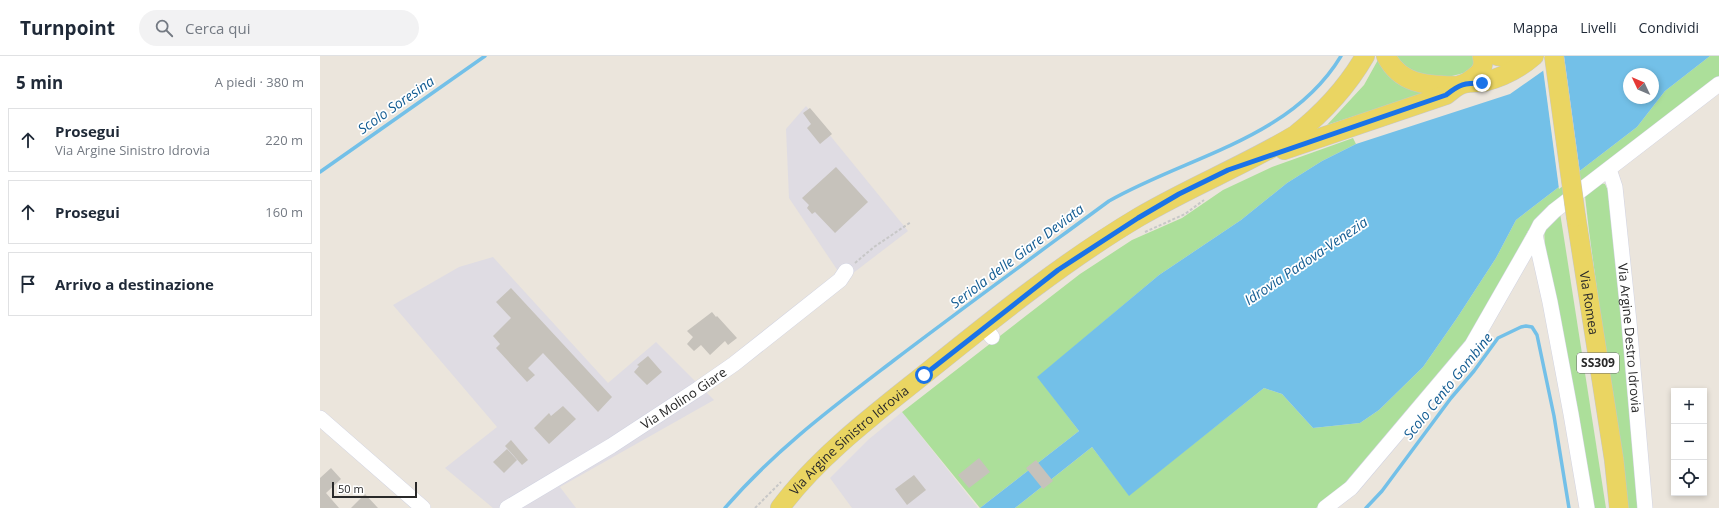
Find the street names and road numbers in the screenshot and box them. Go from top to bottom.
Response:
street label: Via Argine Destro Idrovia [1614,262,1646,414]
street label: Via Romea [1576,270,1603,336]
road number: SS309 [1577,353,1619,373]
street label: Via Molino Giare [637,363,730,433]
street label: Via Argine Sinistro Idrovia [785,381,912,499]

